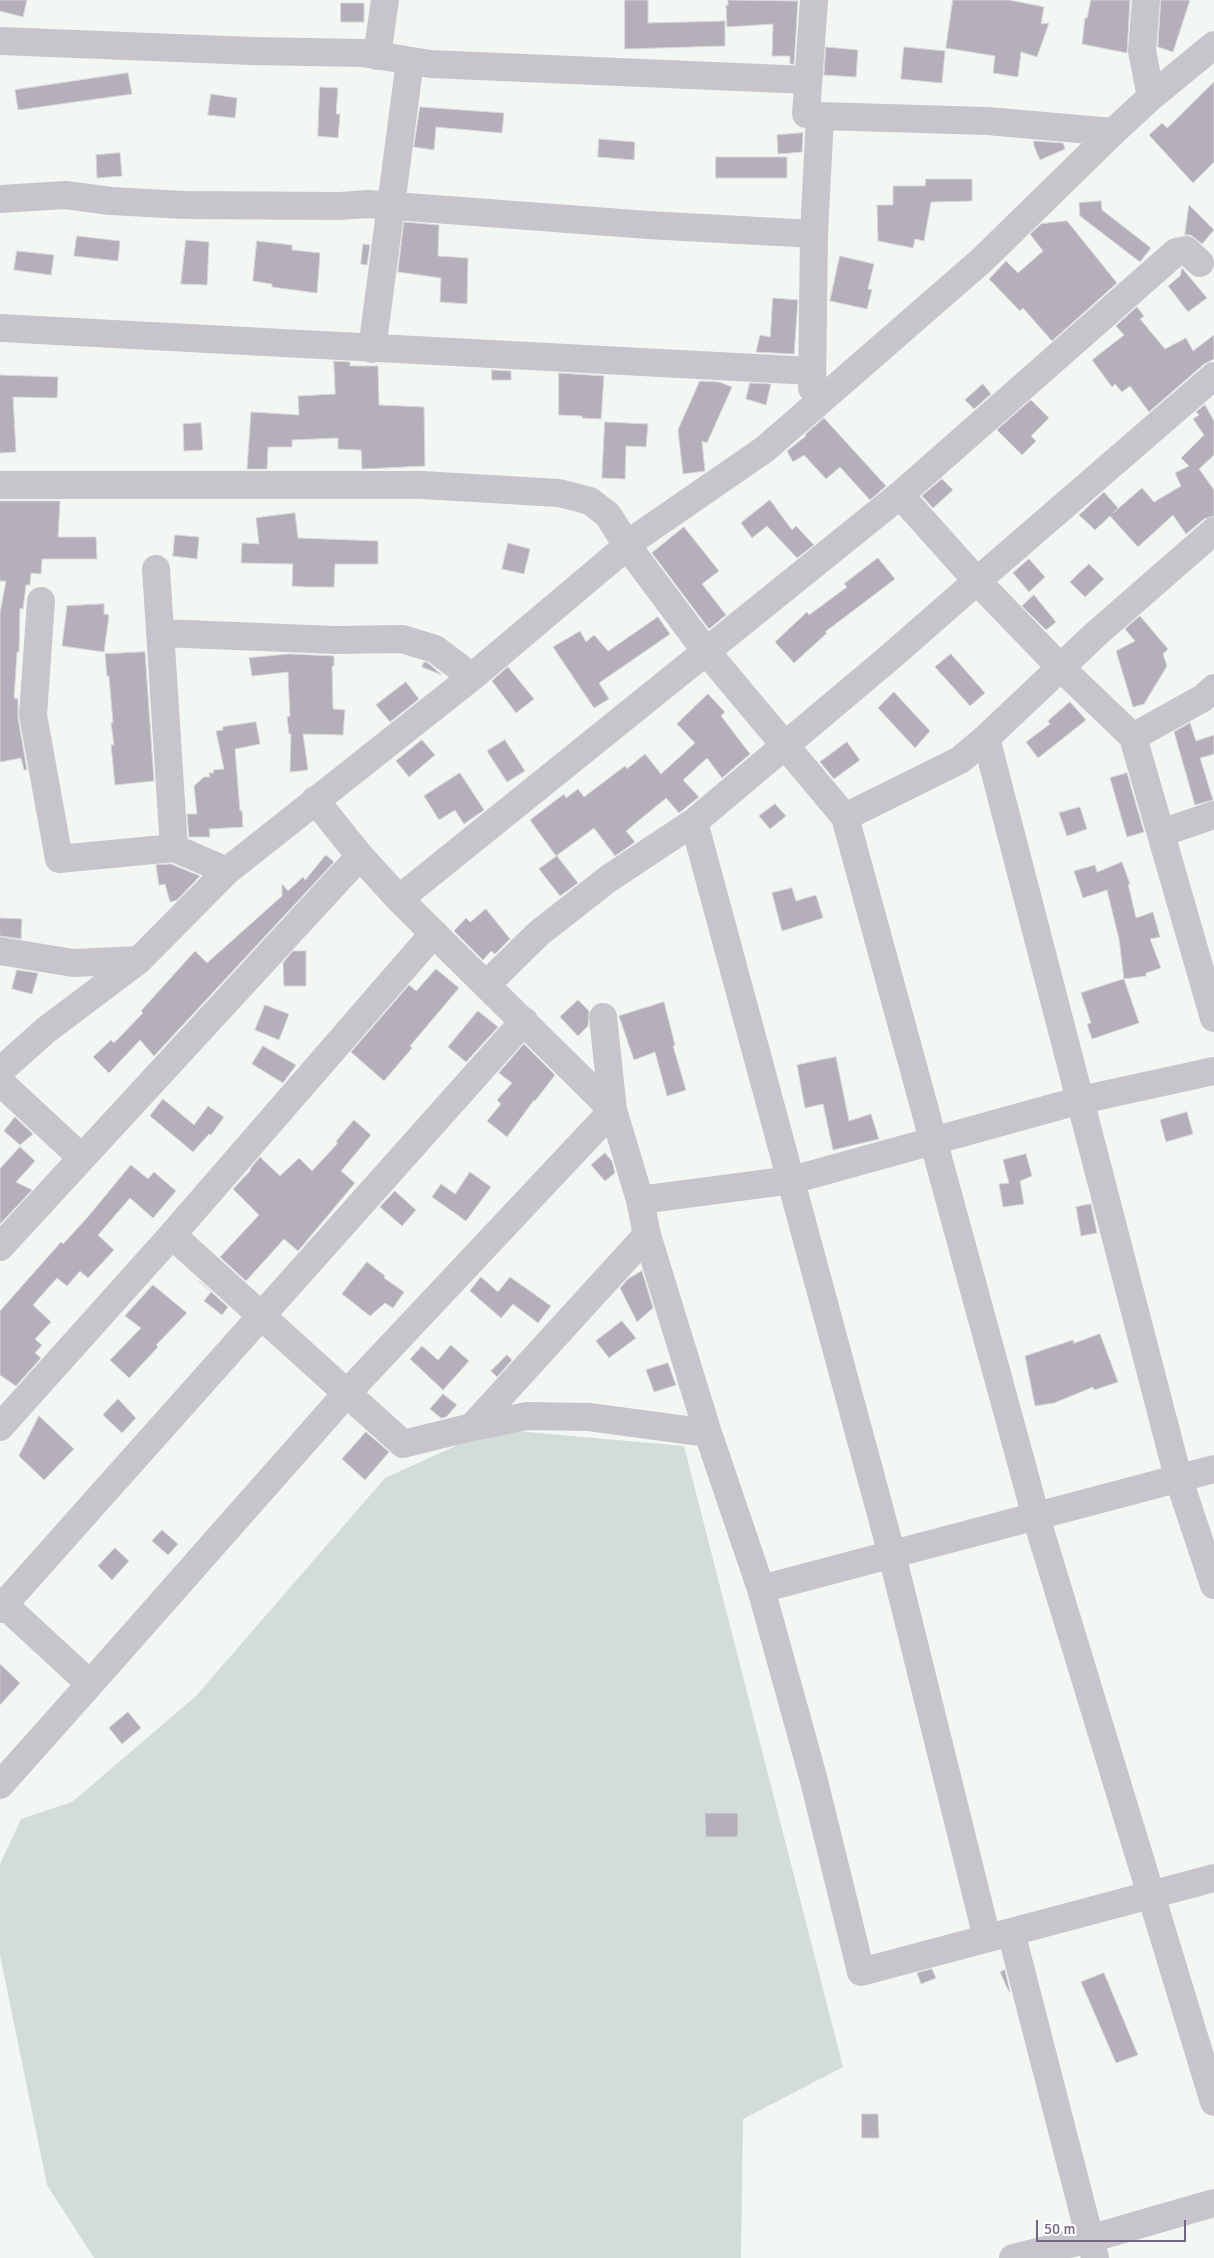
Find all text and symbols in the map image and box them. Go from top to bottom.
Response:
scale bar [1039,2210,1189,2242]
text: 50 m [1044,2220,1075,2238]

